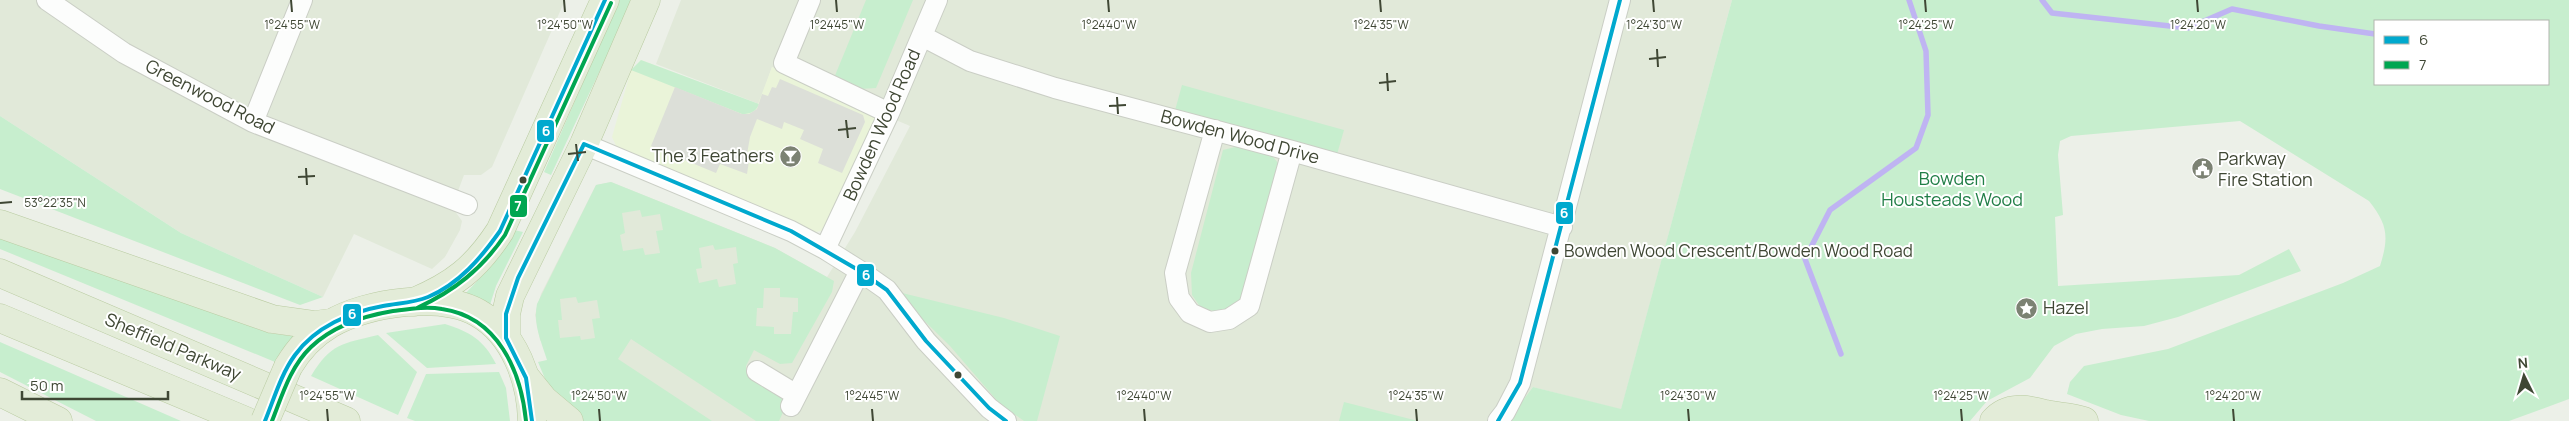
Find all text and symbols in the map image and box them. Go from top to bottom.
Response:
text: 1°24'55"W [264,16,321,33]
text: 1°24'50"W [537,16,594,33]
text: 1°24'45"W [810,16,865,33]
text: 1°24'40"W [1082,16,1137,33]
text: 1°24'35"W [1353,16,1409,33]
text: 1°24'30"W [1626,16,1683,33]
text: 1°24'25"W [1898,16,1955,33]
text: 1°24'20"W [2170,16,2227,33]
legend [2374,20,2549,85]
text: 6 [2419,29,2428,50]
street label: Bowden Wood Road [837,45,925,204]
street label: Greenwood Road [142,53,279,139]
text: 7 [2419,54,2427,75]
street label: Bowden Wood Drive [1158,103,1322,169]
line badge: 6 [536,119,555,143]
text: 6 [542,121,550,140]
place label: The 3 Feathers [652,143,774,167]
bar icon: The 3 Feathers [778,144,802,168]
place label: Parkway Fire Station [2218,146,2313,191]
public building icon: Parkway Fire Station [2190,157,2214,181]
park label: Bowden Housteads Wood [1881,166,2023,211]
unlabelled marker [518,175,528,185]
text: 53°22'35"N [24,194,86,211]
line badge: 7 [509,194,528,218]
text: 7 [514,196,522,215]
line badge: 6 [1555,201,1574,225]
text: 6 [1560,203,1568,222]
place label: Bowden Wood Crescent/Bowden Wood Road [1564,239,1913,262]
marker: Bowden Wood Crescent/Bowden Wood Road [1550,246,1560,256]
line badge: 6 [856,263,875,287]
text: 6 [862,265,870,284]
place label: Hazel [2043,295,2089,319]
place icon: Hazel [2015,296,2039,320]
line badge: 6 [342,303,362,327]
text: 6 [348,304,356,323]
street label: Sheffield Parkway [102,307,246,386]
north arrow [2499,351,2549,401]
text: N [2517,353,2529,372]
scale bar [22,368,169,400]
unlabelled marker [953,370,963,380]
text: 50 m [30,375,64,396]
text: 1°24'55"W [299,387,356,404]
text: 1°24'50"W [571,387,628,404]
text: 1°24'45"W [845,387,900,404]
text: 1°24'40"W [1117,387,1172,404]
text: 1°24'35"W [1388,387,1444,404]
text: 1°24'30"W [1660,387,1717,404]
text: 1°24'25"W [1933,387,1990,404]
text: 1°24'20"W [2205,387,2262,404]

